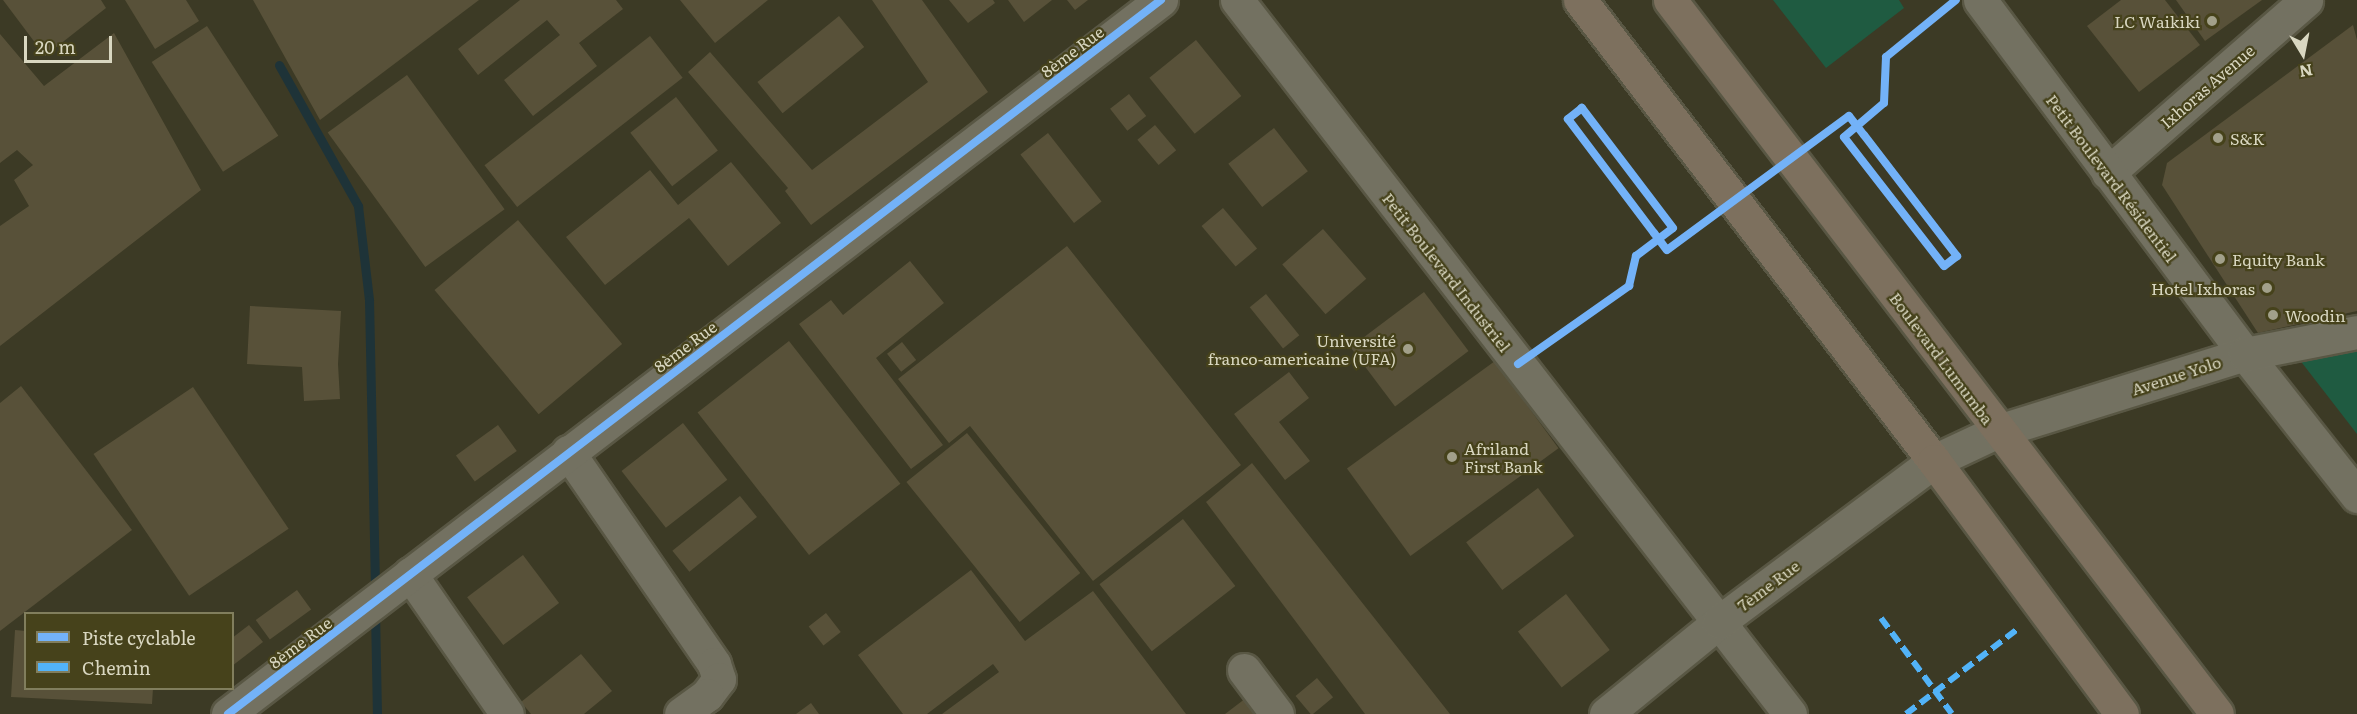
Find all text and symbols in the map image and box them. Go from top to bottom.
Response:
place label: LC Waikiki [2114,11,2200,31]
marker: LC Waikiki [2205,14,2219,28]
street label: 8ème Rue [1037,21,1107,81]
scale bar [27,24,116,62]
north arrow [2273,24,2333,84]
text: 20 m [35,33,76,60]
street label: Ixhoras Avenue [2156,40,2258,132]
text: N [2297,59,2315,85]
street label: Petit Boulevard Résidentiel [2043,90,2181,266]
place label: S&K [2230,128,2265,148]
marker: S&K [2211,131,2225,145]
street label: Petit Boulevard Industriel [1379,189,1515,355]
place label: Equity Bank [2232,249,2325,269]
marker: Equity Bank [2213,252,2227,266]
place label: Hotel Ixhoras [2151,278,2255,298]
marker: Hotel Ixhoras [2260,281,2274,295]
street label: Boulevard Lumumba [1886,288,1998,428]
place label: Woodin [2285,305,2345,325]
marker: Woodin [2266,308,2280,322]
street label: 8ème Rue [650,316,720,376]
place label: Université franco-americaine (UFA) [1208,330,1396,368]
marker: Université franco-americaine (UFA) [1401,342,1415,356]
street label: Avenue Yolo [2129,351,2223,399]
place label: Afriland First Bank [1464,438,1543,476]
marker: Afriland First Bank [1445,450,1459,464]
street label: 7ème Rue [1733,556,1803,614]
legend [24,612,234,690]
street label: 8ème Rue [265,612,335,672]
text: Piste cyclable [82,624,196,651]
text: Chemin [82,654,151,681]

